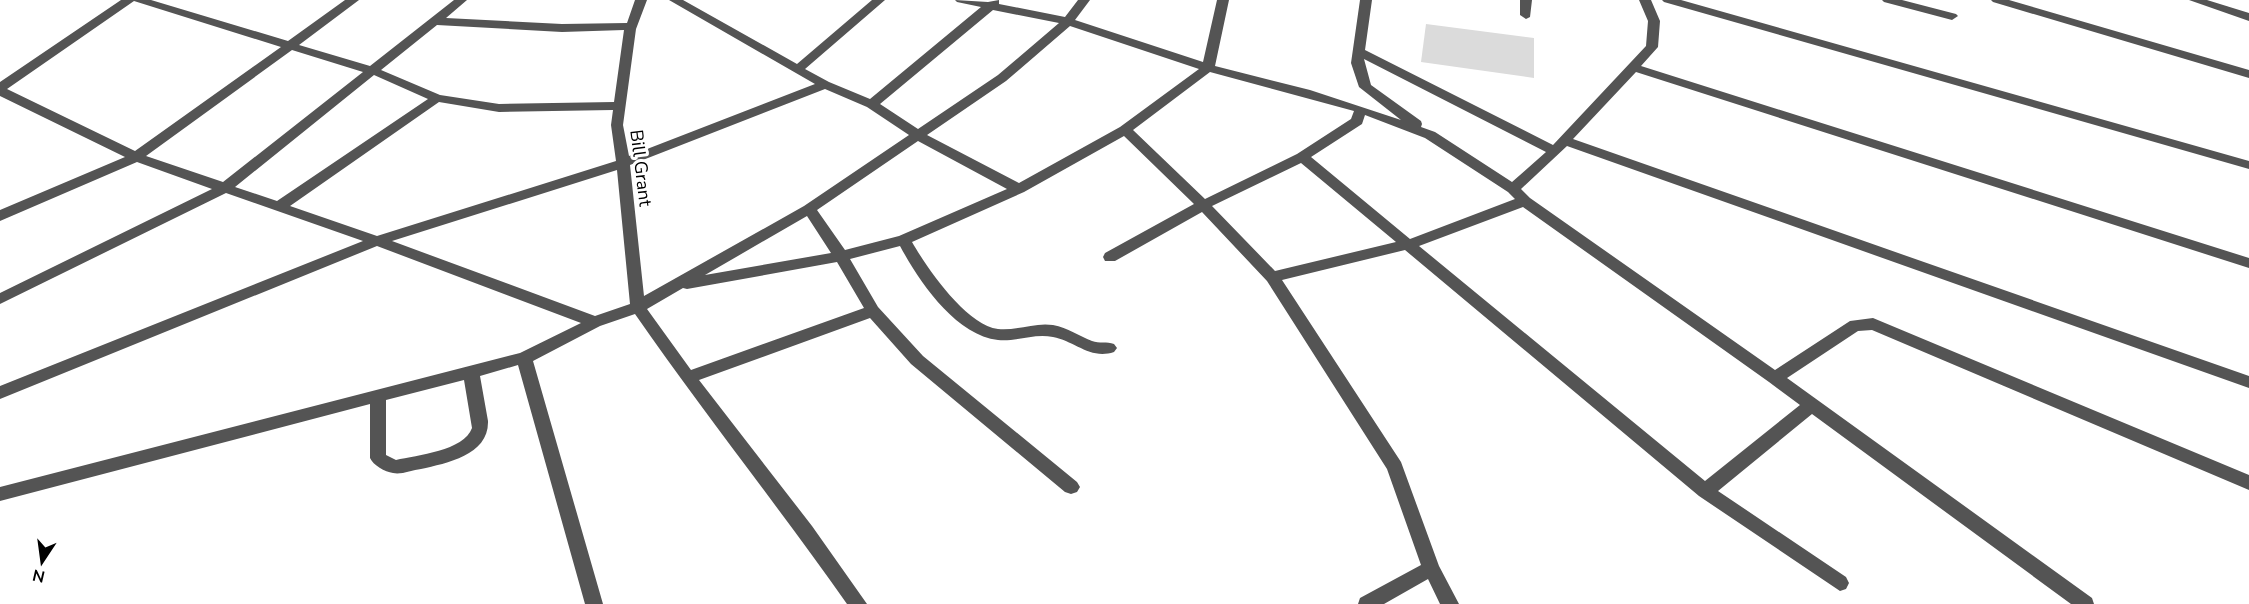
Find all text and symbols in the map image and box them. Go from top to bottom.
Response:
street label: Bill Grant [624,128,658,208]
north arrow [12,532,72,592]
text: N [31,564,47,588]

